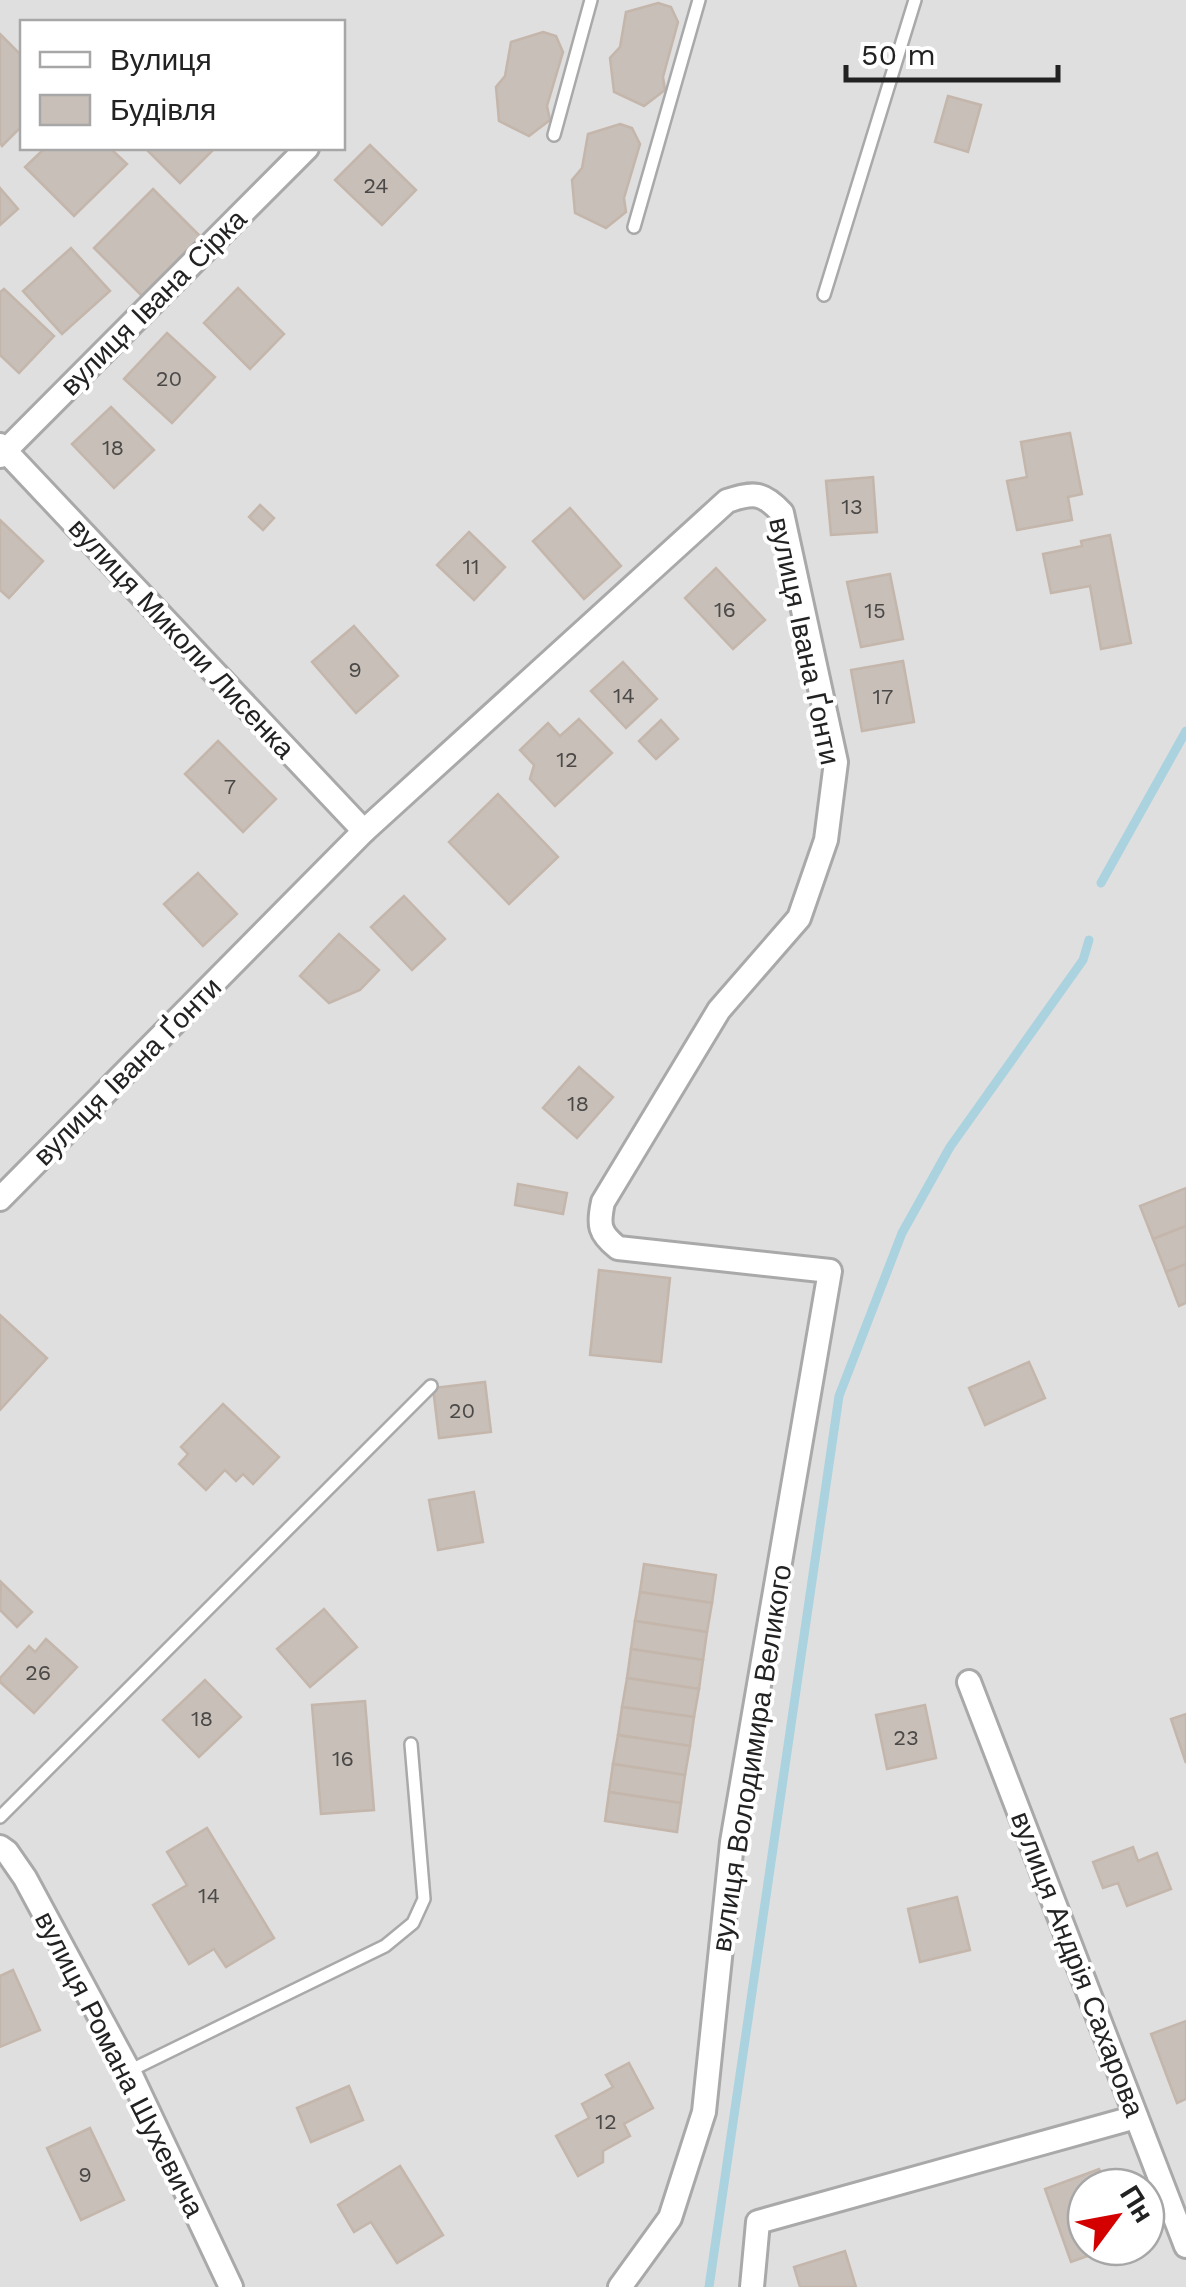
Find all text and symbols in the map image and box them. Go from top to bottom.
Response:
legend [20,20,345,150]
scale bar [846,20,1058,82]
text: 50 m [861,37,936,72]
text: Вулиця [110,42,212,77]
text: Будівля [110,92,216,127]
house number: 24 [363,173,389,198]
street label: вулиця Івана Сірка [54,202,253,402]
house number: 20 [156,366,182,391]
house number: 18 [102,435,124,460]
house number: 13 [841,494,863,519]
street label: вулиця Миколи Лисенка [62,512,302,765]
street label: вулиця Івана Ґонти [762,514,847,768]
house number: 11 [462,554,480,579]
house number: 16 [714,597,736,622]
house number: 15 [864,598,886,623]
house number: 9 [348,657,362,682]
house number: 14 [613,683,635,708]
house number: 17 [873,684,893,709]
house number: 12 [556,747,578,772]
house number: 7 [224,774,236,799]
street label: вулиця Івана Ґонти [27,971,228,1172]
house number: 18 [567,1091,589,1116]
house number: 20 [449,1398,475,1423]
street label: вулиця Володимира Великого [705,1562,798,1954]
house number: 26 [25,1660,51,1685]
house number: 18 [191,1706,213,1731]
house number: 23 [893,1725,919,1750]
house number: 16 [332,1746,354,1771]
street label: вулиця Андрія Сахарова [1004,1807,1151,2122]
house number: 14 [198,1883,220,1908]
street label: вулиця Романа Шухевича [28,1906,211,2223]
house number: 12 [595,2109,617,2134]
house number: 9 [78,2162,92,2187]
north arrow [1066,2167,1166,2267]
text: Пн [1113,2180,1161,2228]

